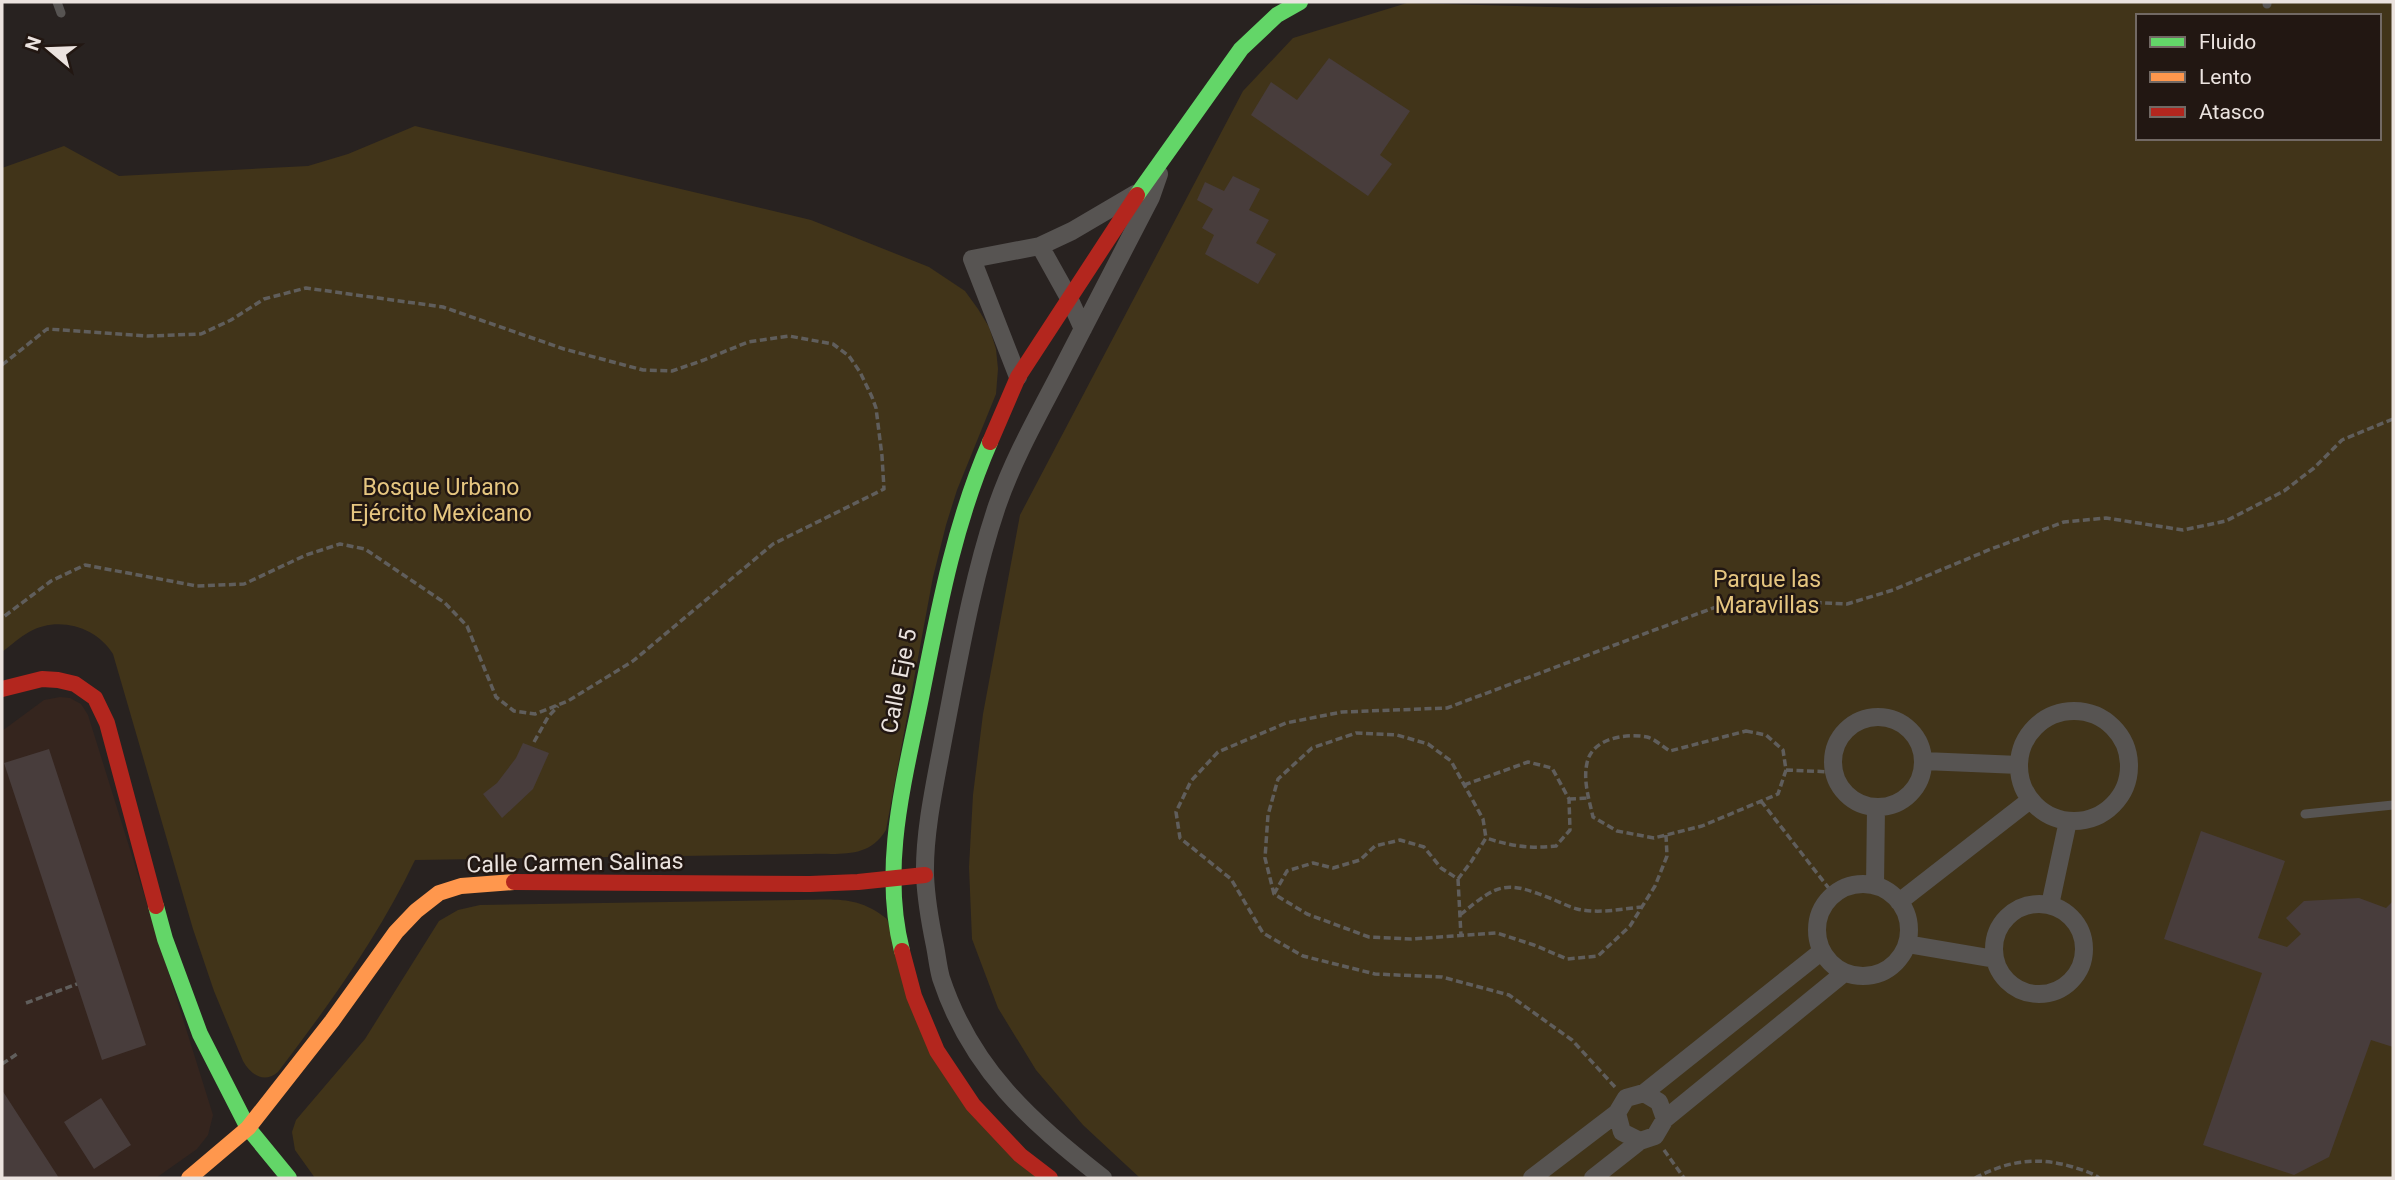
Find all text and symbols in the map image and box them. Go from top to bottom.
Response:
north arrow [14,14,84,84]
legend [2136,14,2381,140]
text: Fluido [2199,30,2256,54]
text: N [20,34,46,54]
text: Lento [2199,65,2252,89]
text: Atasco [2199,100,2265,124]
park label: Bosque Urbano Ejército Mexicano [350,474,532,527]
park label: Parque las Maravillas [1713,566,1821,619]
street label: Calle Eje 5 [876,626,922,736]
street label: Calle Carmen Salinas [466,848,684,878]

